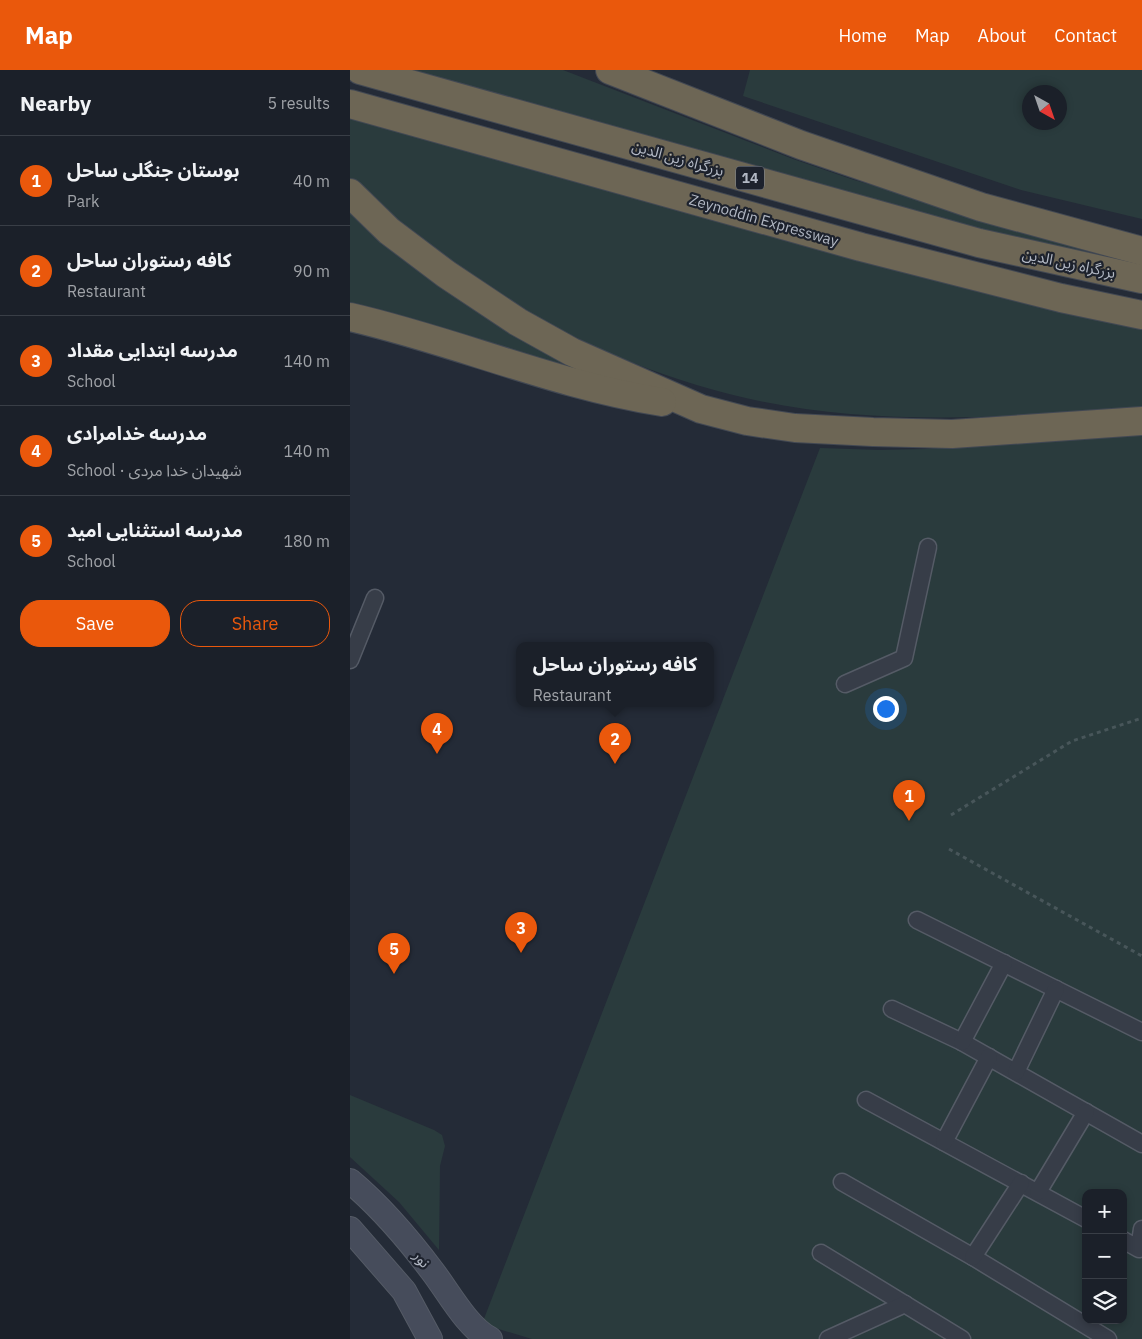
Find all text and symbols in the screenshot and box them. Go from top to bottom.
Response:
text: Map [25,19,73,51]
text: Home [839,24,887,47]
text: Map [915,24,950,47]
text: About [978,24,1026,47]
text: Contact [1054,24,1117,47]
north arrow [1022,85,1067,130]
text: Nearby [20,89,91,117]
text: 5 results [267,93,330,113]
street label: بزرگراه زین الدین [630,136,726,180]
text: بوستان جنگلی ساحل [67,158,240,182]
road number: 14 [736,166,764,190]
text: 1 [31,171,41,191]
text: 40 m [293,171,330,191]
street label: Zeynoddin Expressway [687,190,841,251]
text: Park [67,191,99,211]
street label: بزرگراه زین الدین [1021,244,1117,282]
text: کافه رستوران ساحل [67,248,231,272]
text: 2 [31,261,41,281]
text: 90 m [293,261,330,281]
text: Restaurant [67,281,146,301]
text: مدرسه ابتدایی مقداد [67,338,238,362]
text: 3 [31,351,41,371]
text: 140 m [283,351,330,371]
text: School [67,371,116,391]
text: مدرسه خدامرادی [67,421,207,445]
text: 4 [31,441,41,461]
text: 140 m [283,441,330,461]
text: School · شهیدان خدا مردی [67,460,242,480]
text: مدرسه استثنایی امید [67,518,243,542]
text: 5 [31,531,41,551]
text: 180 m [283,531,330,551]
text: School [67,551,116,571]
button: Save [20,600,170,647]
button: Share [180,600,330,647]
popup [516,642,714,707]
text: کافه رستوران ساحل [533,652,697,676]
text: Restaurant [533,685,612,705]
your location [873,696,899,722]
pin: 4 [421,713,453,754]
pin: 2 [599,723,631,764]
pin: 1 [893,780,925,821]
pin: 3 [505,912,537,953]
pin: 5 [378,933,410,974]
map controls [1082,1189,1127,1324]
button: + [1082,1189,1127,1234]
button: − [1082,1234,1127,1279]
street label: نور [409,1246,435,1271]
button: layers [1082,1279,1127,1324]

